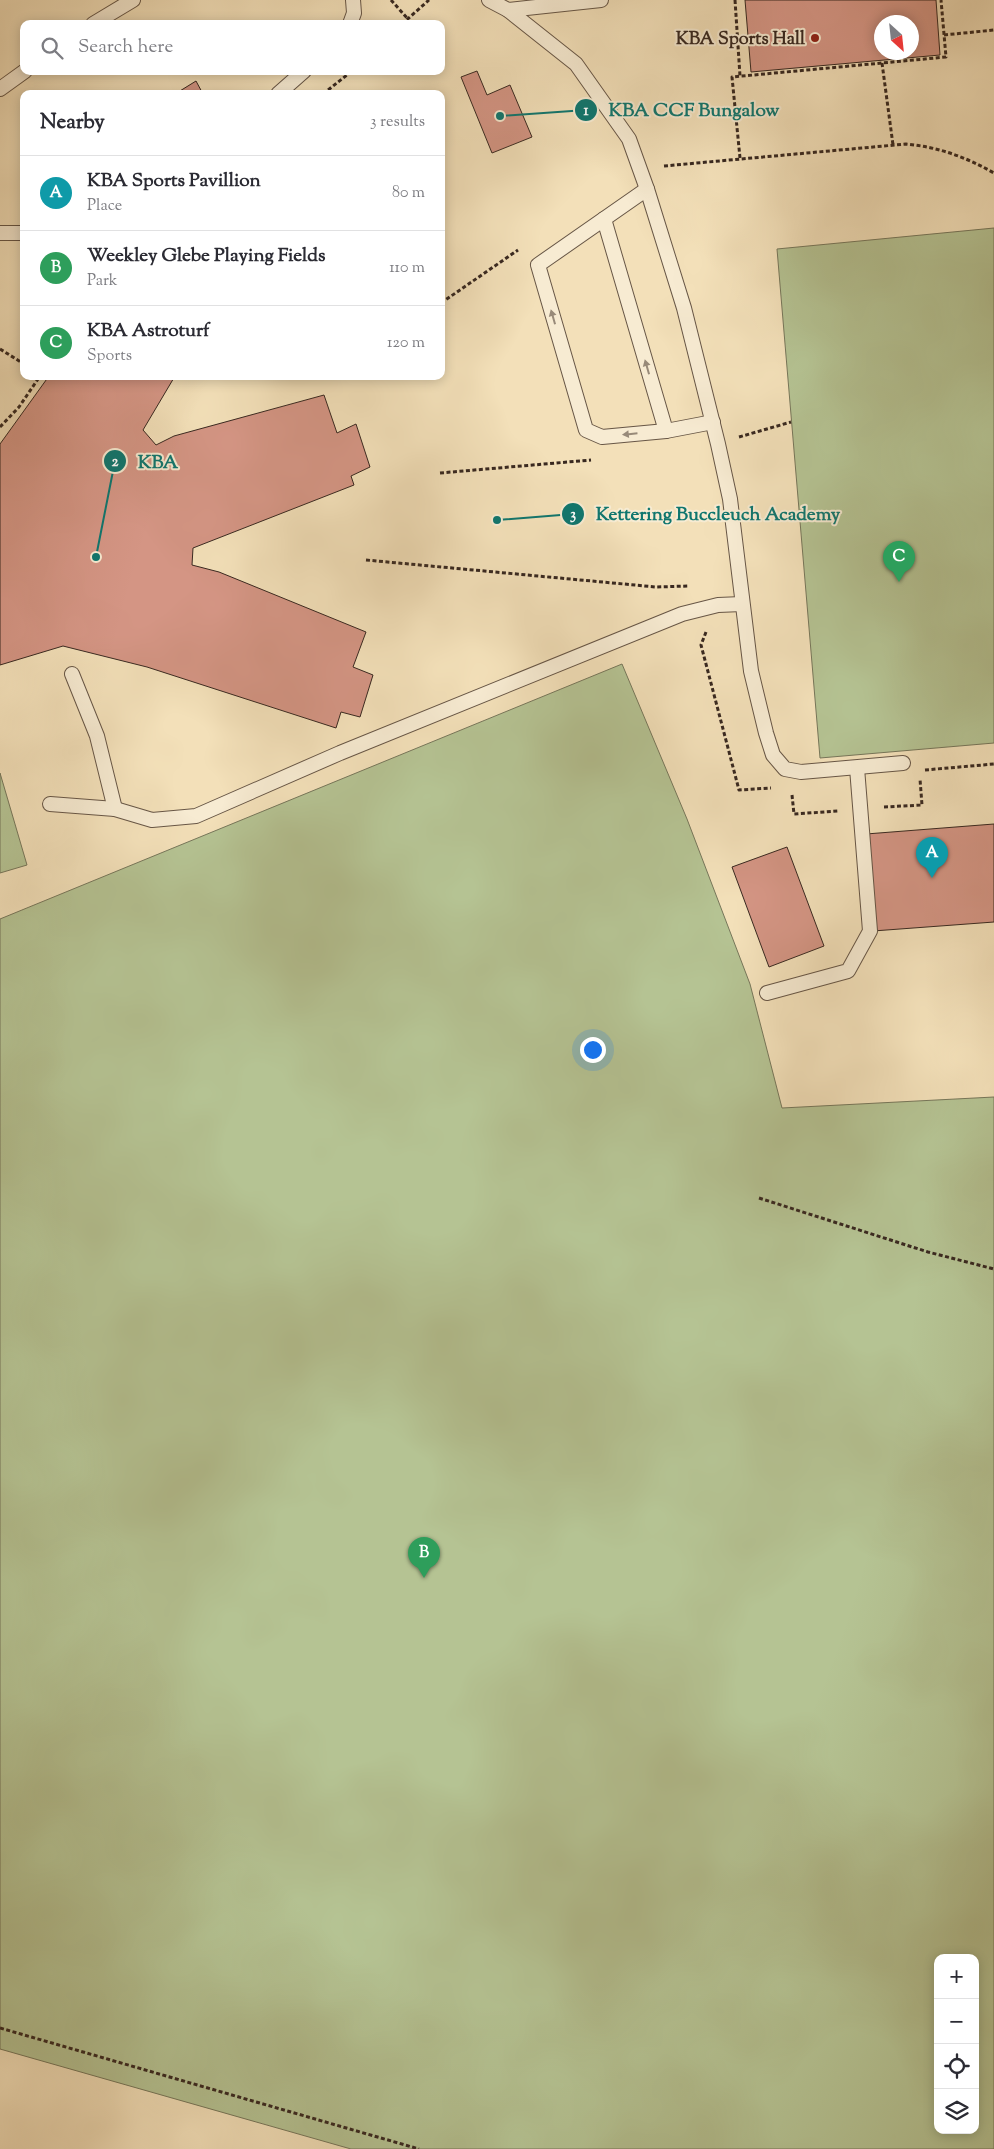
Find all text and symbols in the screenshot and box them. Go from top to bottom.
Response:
north arrow [874,15,919,60]
search box [20,20,445,75]
place label: KBA Sports Hall [676,27,806,53]
marker: KBA Sports Hall [809,32,821,44]
icon: search [38,34,66,62]
text: Search here [78,34,173,61]
callout: KBA CCF Bungalow [573,93,789,127]
text: KBA CCF Bungalow [608,98,780,125]
text: 1 [583,101,589,122]
text: Nearby [40,108,105,138]
text: 3 results [370,111,425,134]
text: KBA Sports Pavillion [87,168,261,195]
text: A [50,182,63,205]
text: 80 m [392,182,425,205]
text: Place [87,195,122,218]
text: Weekley Glebe Playing Fields [87,243,325,270]
text: B [51,257,61,280]
text: 110 m [389,257,425,280]
text: Park [87,270,118,293]
one-way arrow [549,310,557,325]
text: KBA Astroturf [87,318,210,345]
text: C [50,332,62,355]
text: 120 m [387,332,425,355]
text: Sports [87,345,132,368]
one-way arrow [643,359,651,374]
one-way arrow [622,430,638,438]
callout: KBA [103,444,188,478]
text: KBA [138,450,179,477]
text: 2 [111,452,119,473]
callout: Kettering Buccleuch Academy [561,497,850,531]
text: Kettering Buccleuch Academy [596,502,841,529]
text: 3 [570,505,576,526]
pin: C [883,541,915,582]
pin: A [916,837,948,878]
your location [580,1037,606,1063]
pin: B [408,1537,440,1578]
map controls [934,1954,979,2134]
button: + [934,1954,979,1999]
button: − [934,1999,979,2044]
button: locate [934,2044,979,2089]
button: layers [934,2089,979,2134]

